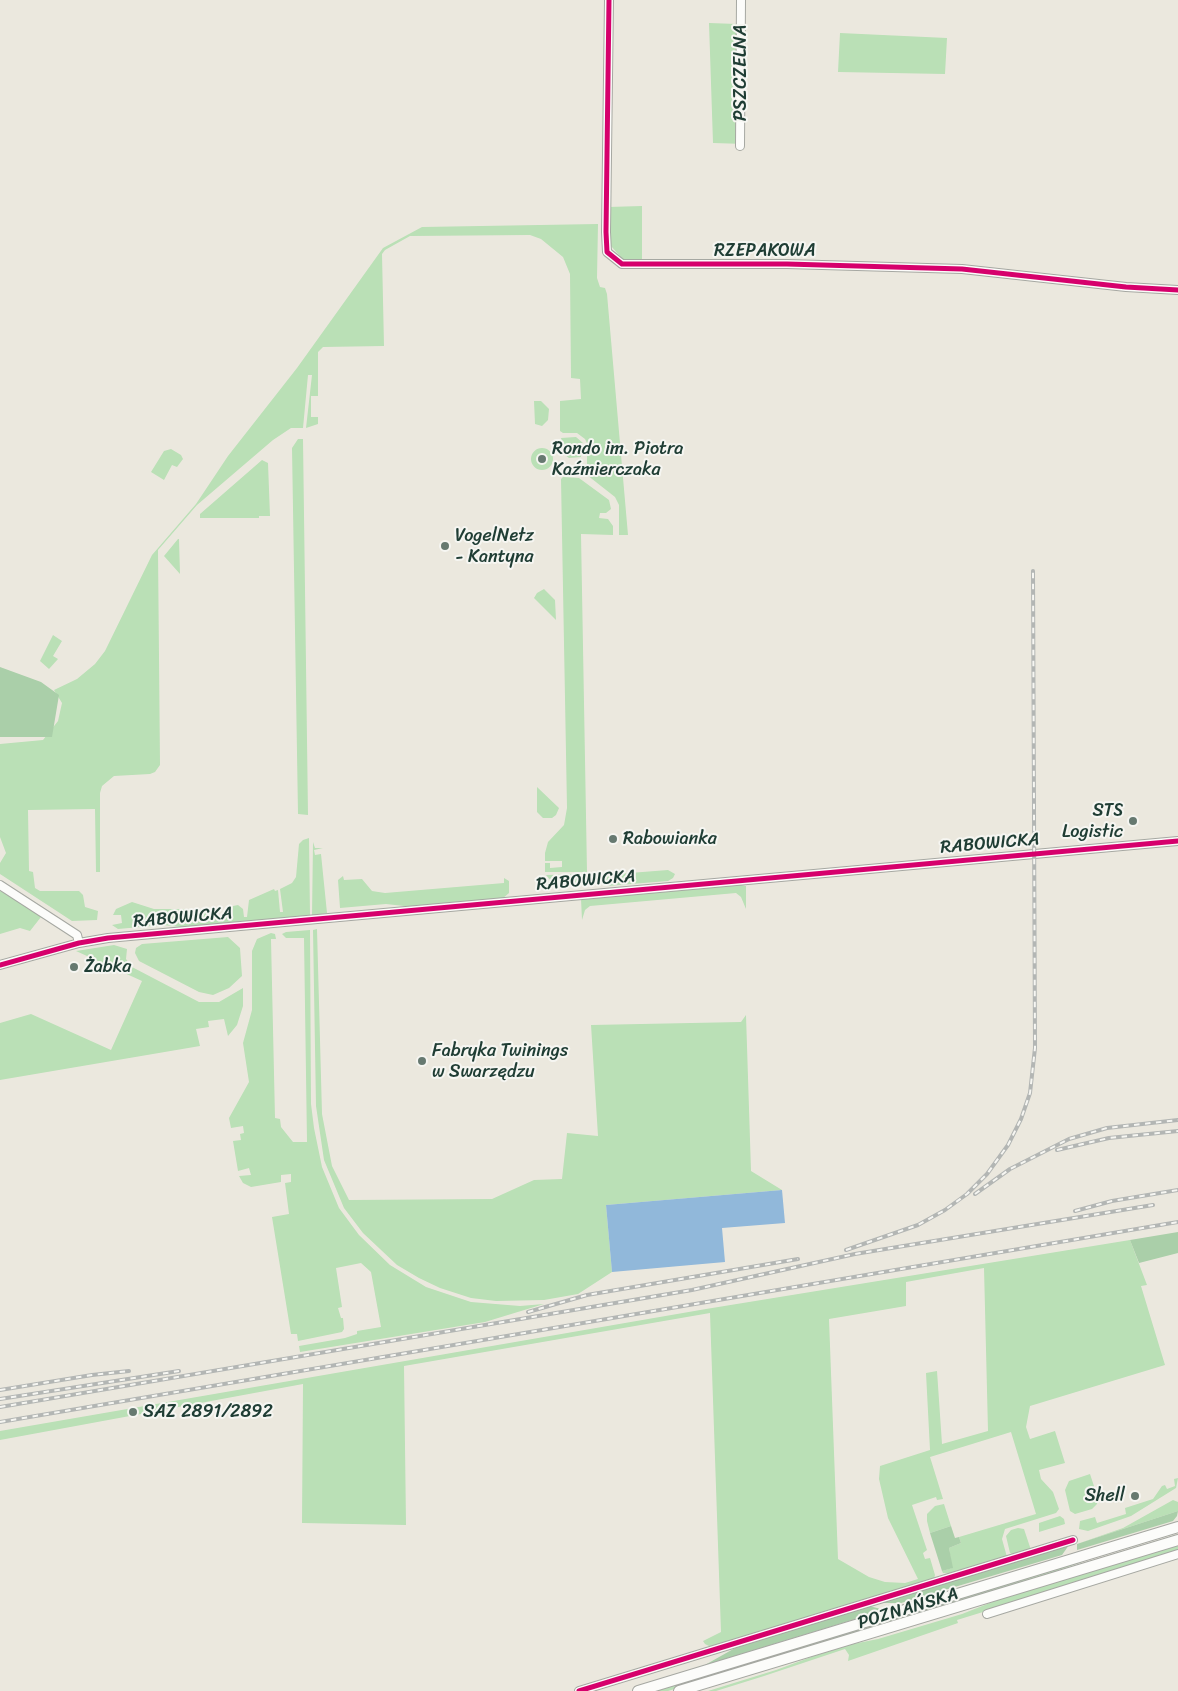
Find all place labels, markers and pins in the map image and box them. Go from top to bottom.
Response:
place label: Rondo im. Piotra Kaźmierczaka [552,438,683,480]
marker: Rondo im. Piotra Kaźmierczaka [536,453,548,465]
place label: VogelNetz - Kantyna [455,525,534,568]
marker: VogelNetz - Kantyna [439,540,451,552]
place label: STS Logistic [1062,800,1123,842]
marker: STS Logistic [1127,815,1139,827]
place label: Rabowianka [623,828,717,850]
marker: Rabowianka [607,833,619,845]
place label: Żabka [84,956,131,978]
marker: Żabka [68,961,80,973]
place label: Fabryka Twinings w Swarzędzu [432,1040,568,1082]
marker: Fabryka Twinings w Swarzędzu [416,1055,428,1067]
place label: SAZ 2891/2892 [143,1401,273,1423]
marker: SAZ 2891/2892 [127,1406,139,1418]
place label: Shell [1085,1485,1125,1507]
marker: Shell [1129,1490,1141,1502]

